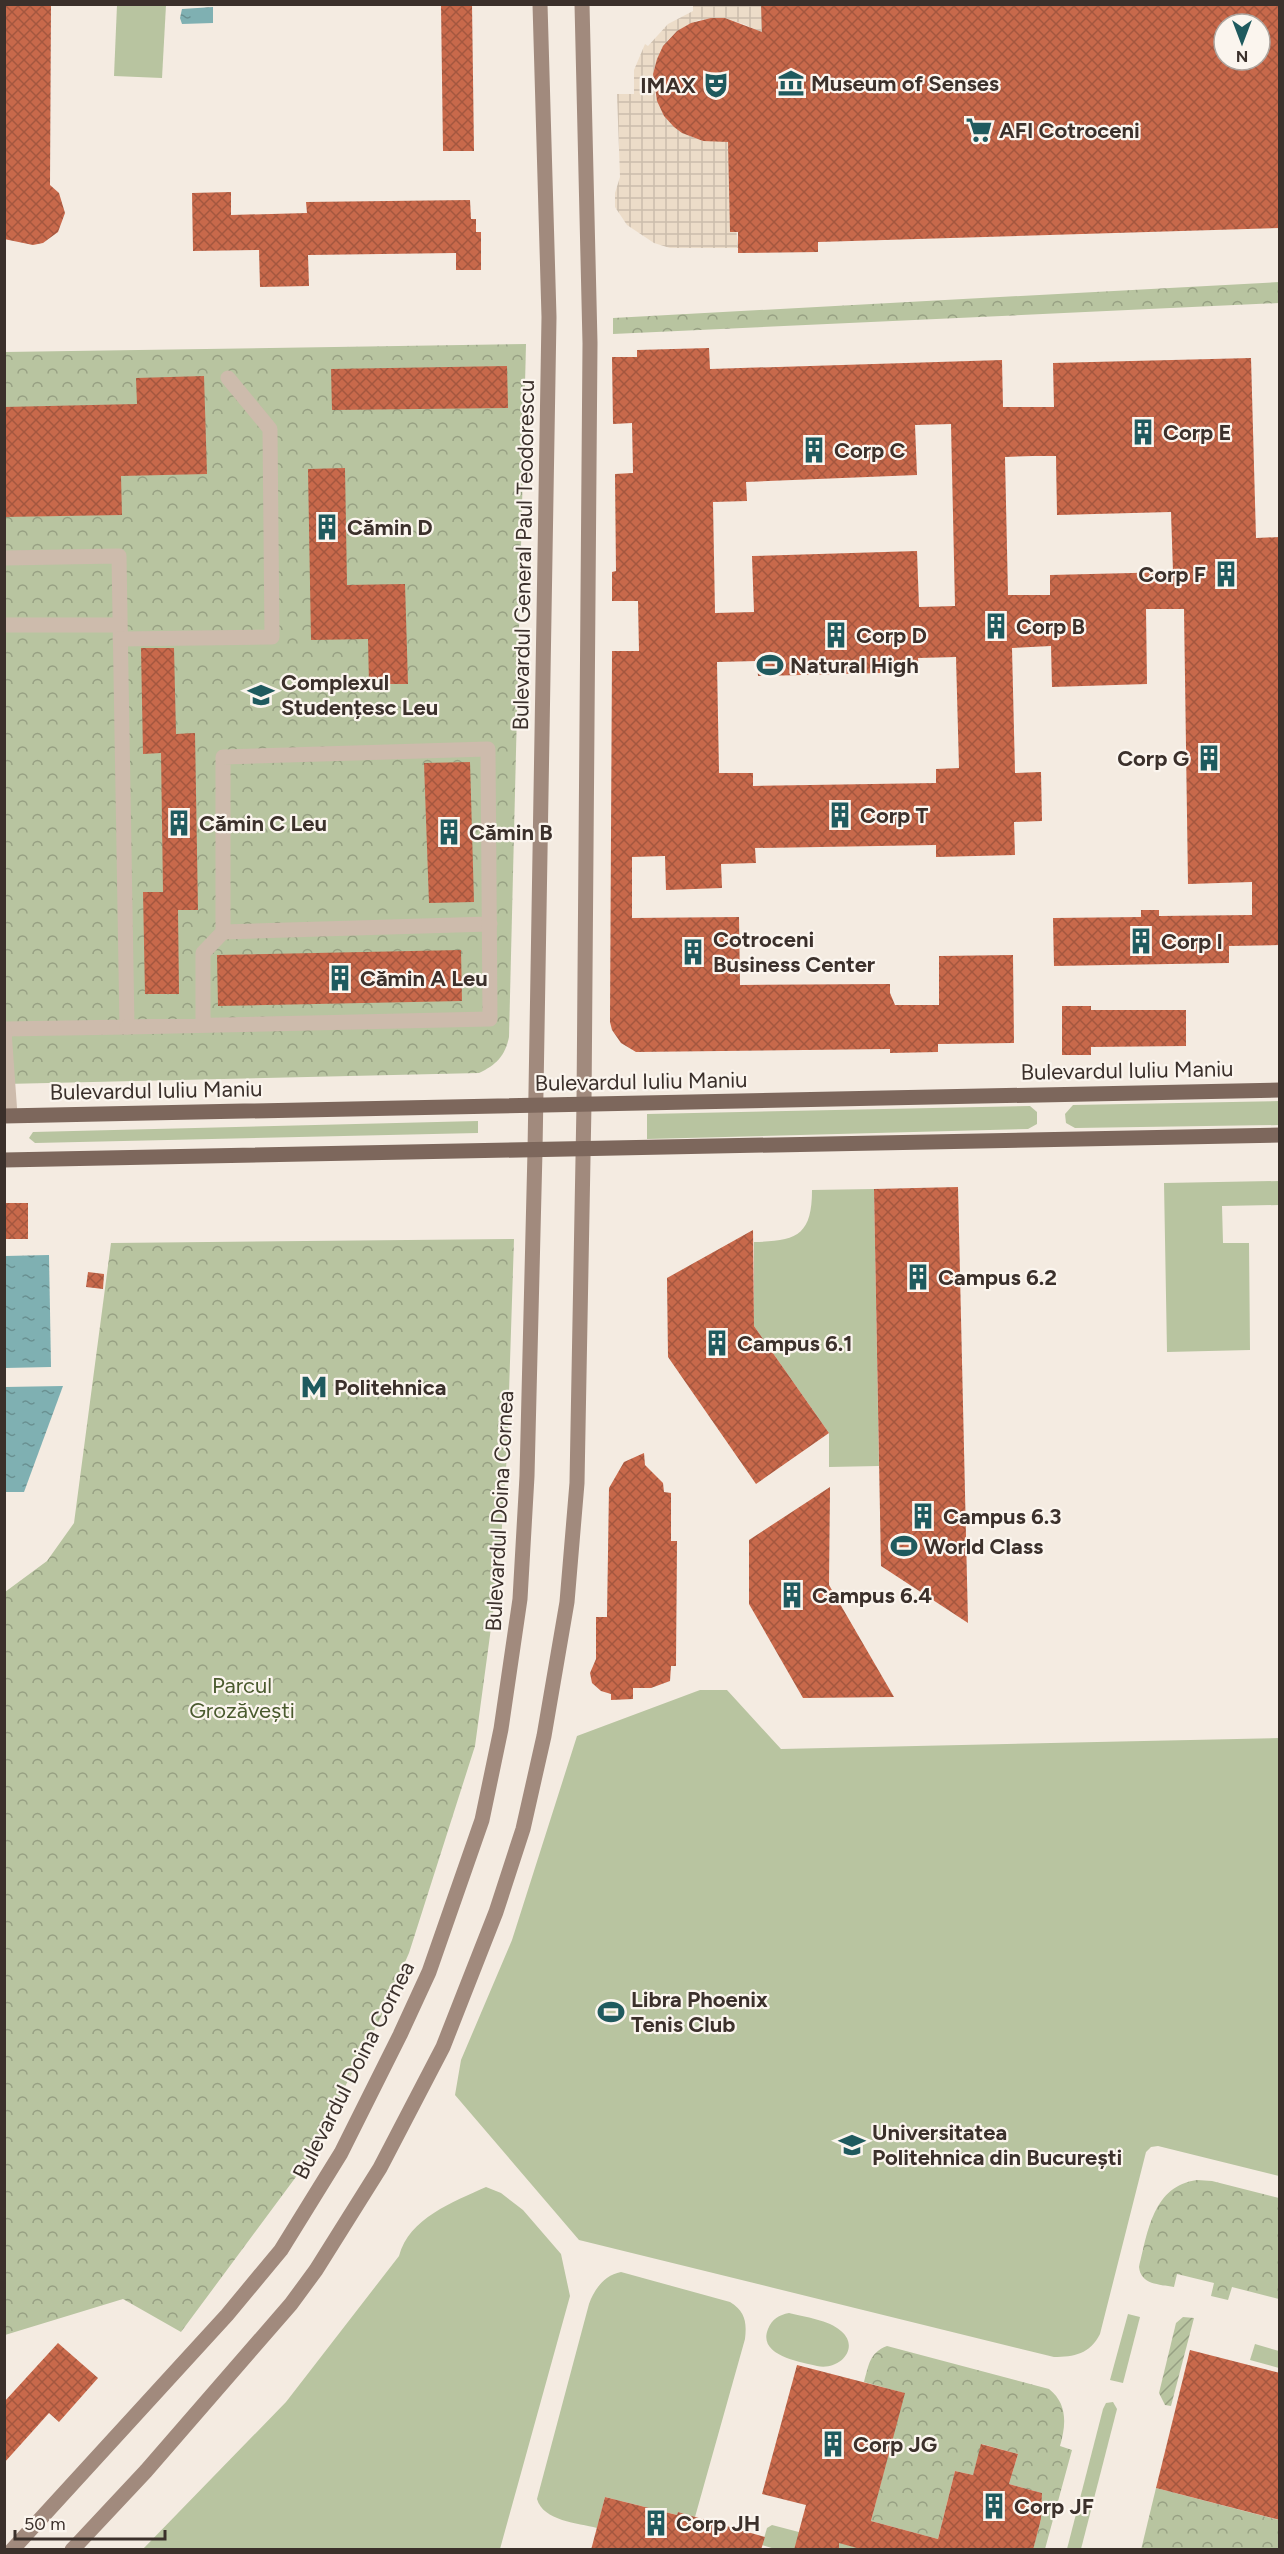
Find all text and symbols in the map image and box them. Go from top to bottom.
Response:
north arrow [1212,12,1272,72]
text: N [1236,47,1248,66]
museum icon: Museum of Senses [776,68,806,98]
theatre icon: IMAX [701,70,731,100]
place label: Museum of Senses [811,70,999,97]
place label: IMAX [640,72,696,99]
supermarket icon: AFI Cotroceni [964,115,994,145]
place label: AFI Cotroceni [999,117,1140,144]
street label: Bulevardul General Paul Teodorescu [507,379,540,731]
building icon: Corp E [1128,417,1158,447]
place label: Corp E [1163,419,1232,446]
building icon: Corp C [799,435,829,465]
place label: Corp C [834,437,906,464]
building icon: Cămin D [312,512,342,542]
place label: Cămin D [347,514,433,541]
building icon: Corp F [1211,559,1241,589]
place label: Corp F [1138,561,1206,588]
building icon: Corp B [981,611,1011,641]
place label: Corp B [1016,613,1085,640]
building icon: Corp D [821,620,851,650]
place label: Corp D [856,622,927,649]
sports icon: Natural High [755,650,785,680]
place label: Natural High [790,652,919,679]
place label: Complexul Studențesc Leu [281,669,438,721]
school or university icon: Complexul Studențesc Leu [246,680,276,710]
building icon: Corp G [1194,743,1224,773]
place label: Corp G [1117,745,1189,772]
building icon: Corp T [825,800,855,830]
place label: Corp T [860,802,929,829]
building icon: Cămin C Leu [164,808,194,838]
place label: Cămin C Leu [199,810,327,837]
building icon: Cămin B [434,817,464,847]
place label: Cămin B [469,819,553,846]
place label: Cotroceni Business Center [713,926,876,978]
building icon: Corp I [1126,926,1156,956]
place label: Corp I [1161,928,1223,955]
building icon: Cotroceni Business Center [678,937,708,967]
building icon: Cămin A Leu [325,963,355,993]
place label: Cămin A Leu [360,965,488,992]
street label: Bulevardul Iuliu Maniu [1020,1055,1234,1086]
street label: Bulevardul Iuliu Maniu [534,1066,748,1097]
street label: Bulevardul Iuliu Maniu [49,1075,263,1106]
building icon: Campus 6.2 [903,1262,933,1292]
place label: Campus 6.2 [938,1264,1057,1291]
building icon: Campus 6.1 [702,1328,732,1358]
place label: Campus 6.1 [737,1330,853,1357]
metro station icon: Politehnica [299,1372,329,1402]
place label: Politehnica [334,1374,446,1401]
street label: Bulevardul Doina Cornea [480,1390,519,1632]
building icon: Campus 6.3 [908,1501,938,1531]
place label: Campus 6.3 [943,1503,1062,1530]
sports icon: World Class [889,1531,919,1561]
place label: World Class [924,1533,1043,1560]
building icon: Campus 6.4 [777,1580,807,1610]
place label: Campus 6.4 [812,1582,932,1609]
park label: Parcul Grozăvești [189,1672,295,1724]
street label: Bulevardul Doina Cornea [287,1957,420,2184]
place label: Libra Phoenix Tenis Club [631,1986,768,2038]
sports icon: Libra Phoenix Tenis Club [596,1997,626,2027]
place label: Universitatea Politehnica din București [872,2119,1122,2171]
school or university icon: Universitatea Politehnica din București [837,2130,867,2160]
building icon: Corp JG [818,2429,848,2459]
place label: Corp JG [853,2431,937,2458]
building icon: Corp JF [979,2491,1009,2521]
place label: Corp JF [1014,2493,1094,2520]
scale bar [15,2503,165,2541]
building icon: Corp JH [641,2508,671,2538]
place label: Corp JH [676,2510,760,2537]
text: 50 m [24,2513,66,2535]

